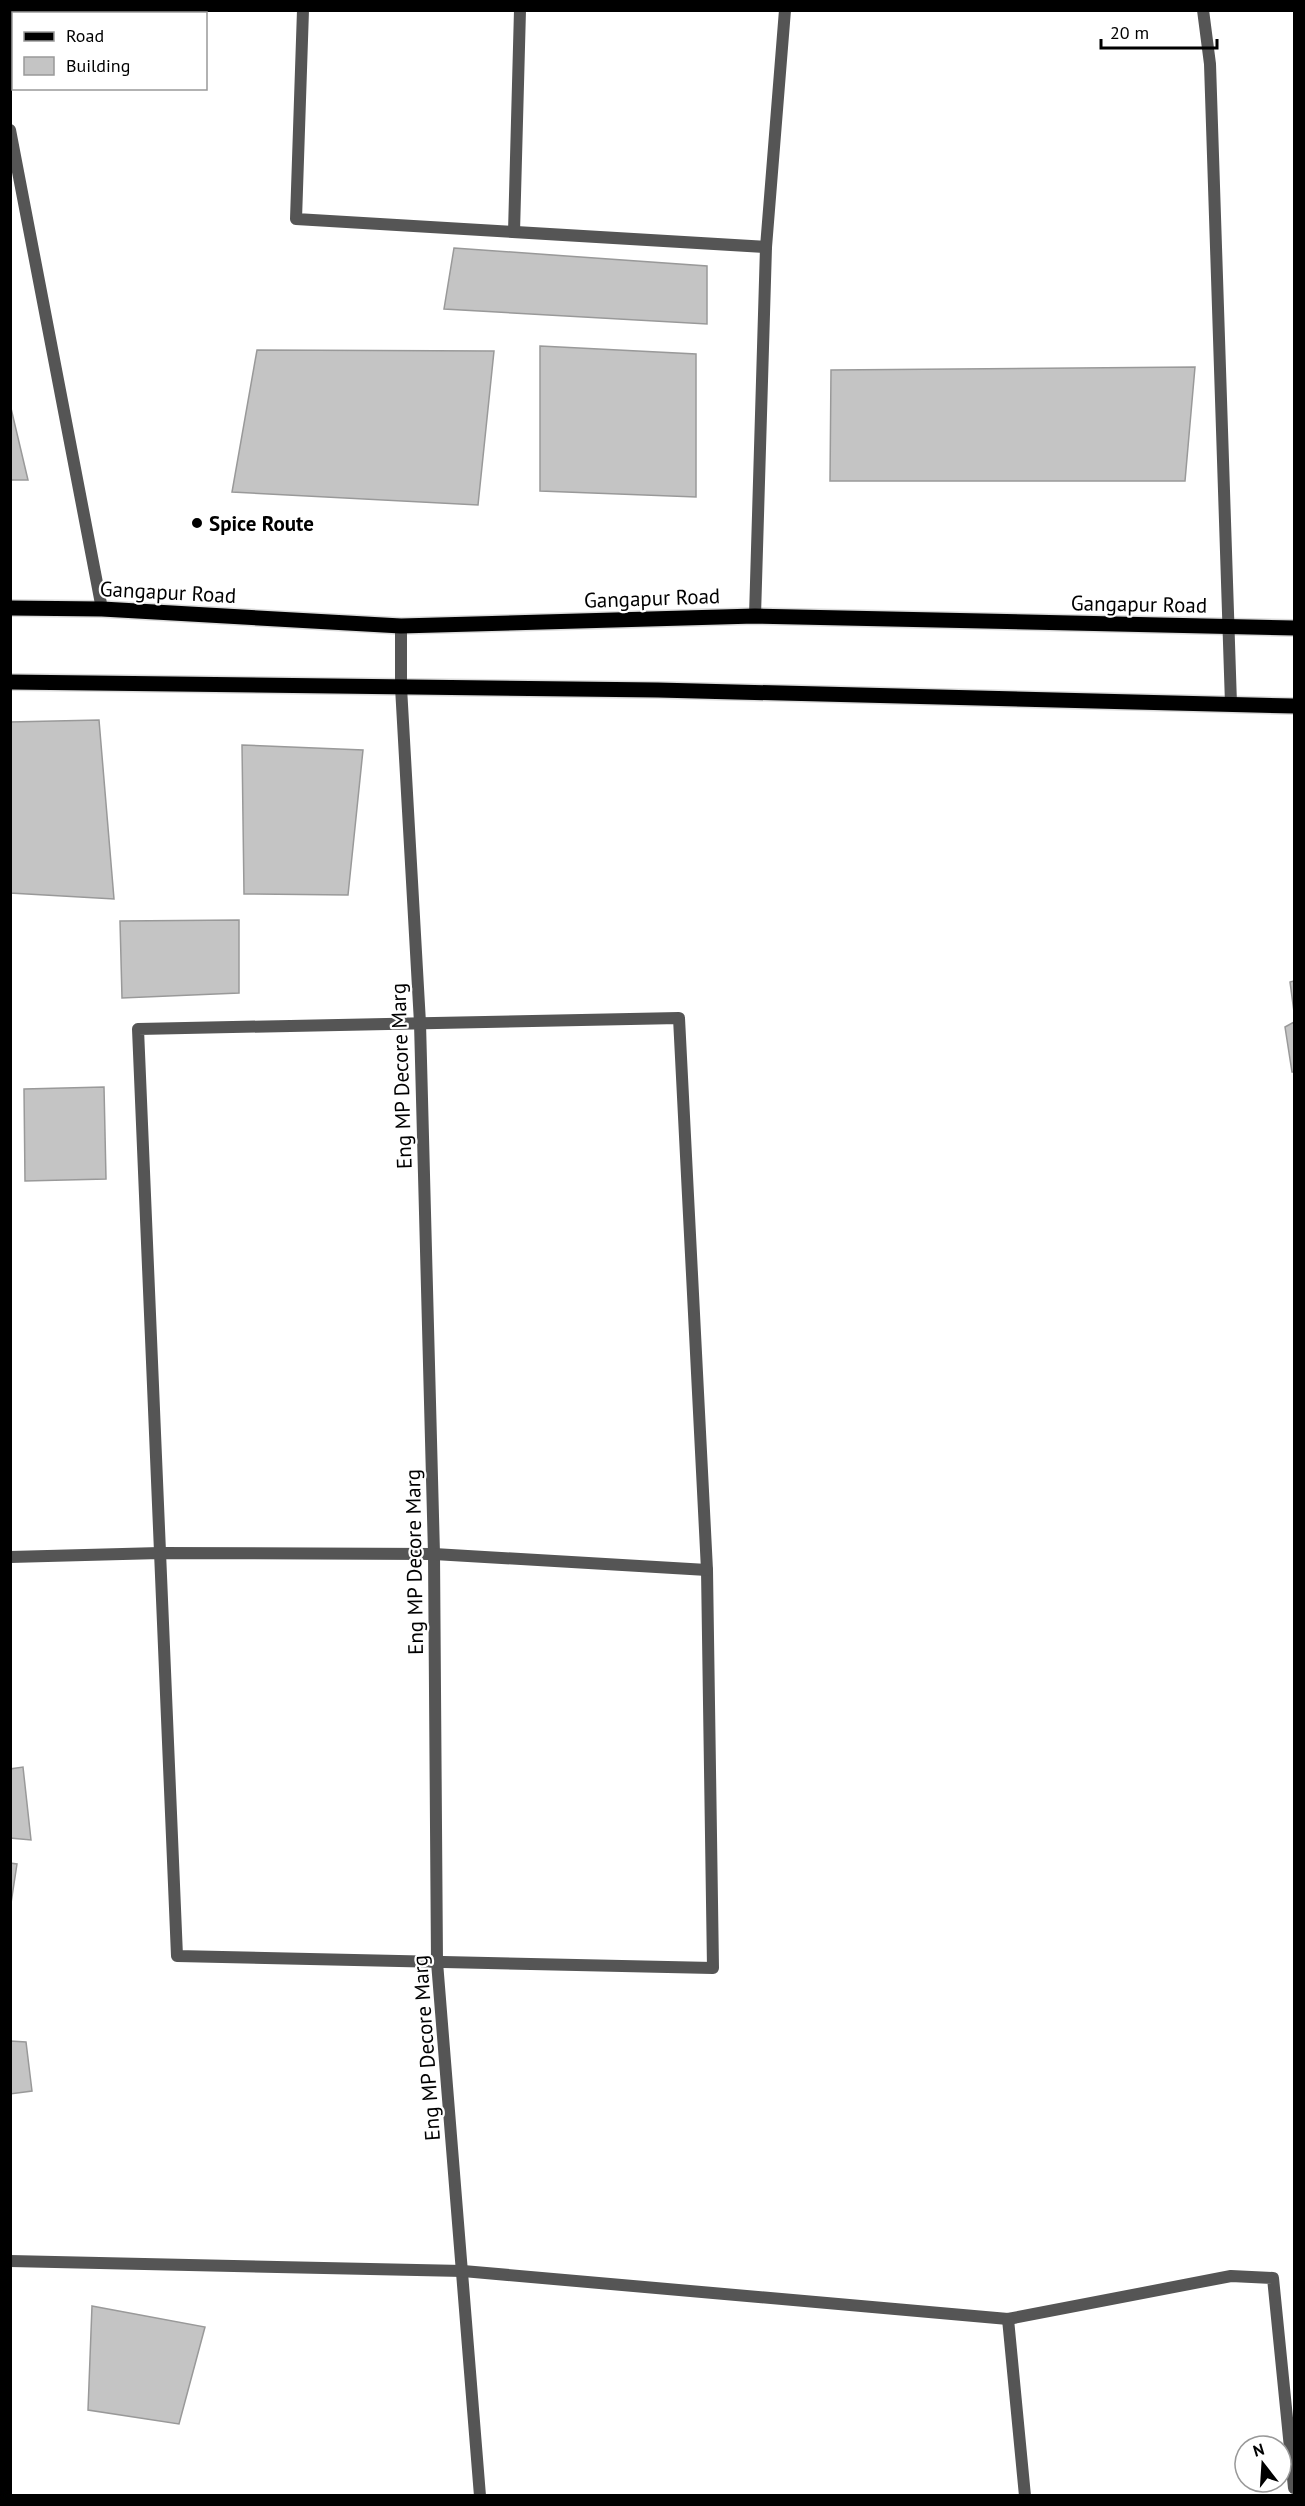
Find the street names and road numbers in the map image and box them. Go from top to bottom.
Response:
street label: Gangapur Road [99,575,237,609]
street label: Gangapur Road [583,582,721,614]
street label: Gangapur Road [1071,589,1207,619]
street label: Eng MP Decore Marg [384,983,418,1169]
street label: Eng MP Decore Marg [399,1469,429,1655]
street label: Eng MP Decore Marg [406,1954,446,2142]

